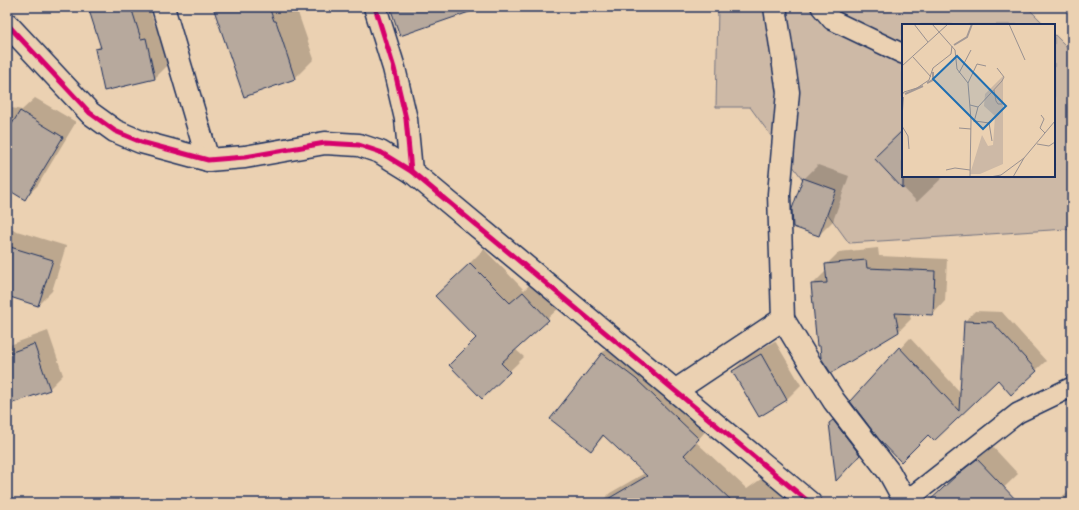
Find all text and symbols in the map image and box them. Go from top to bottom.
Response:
inset map [902,24,1055,177]

